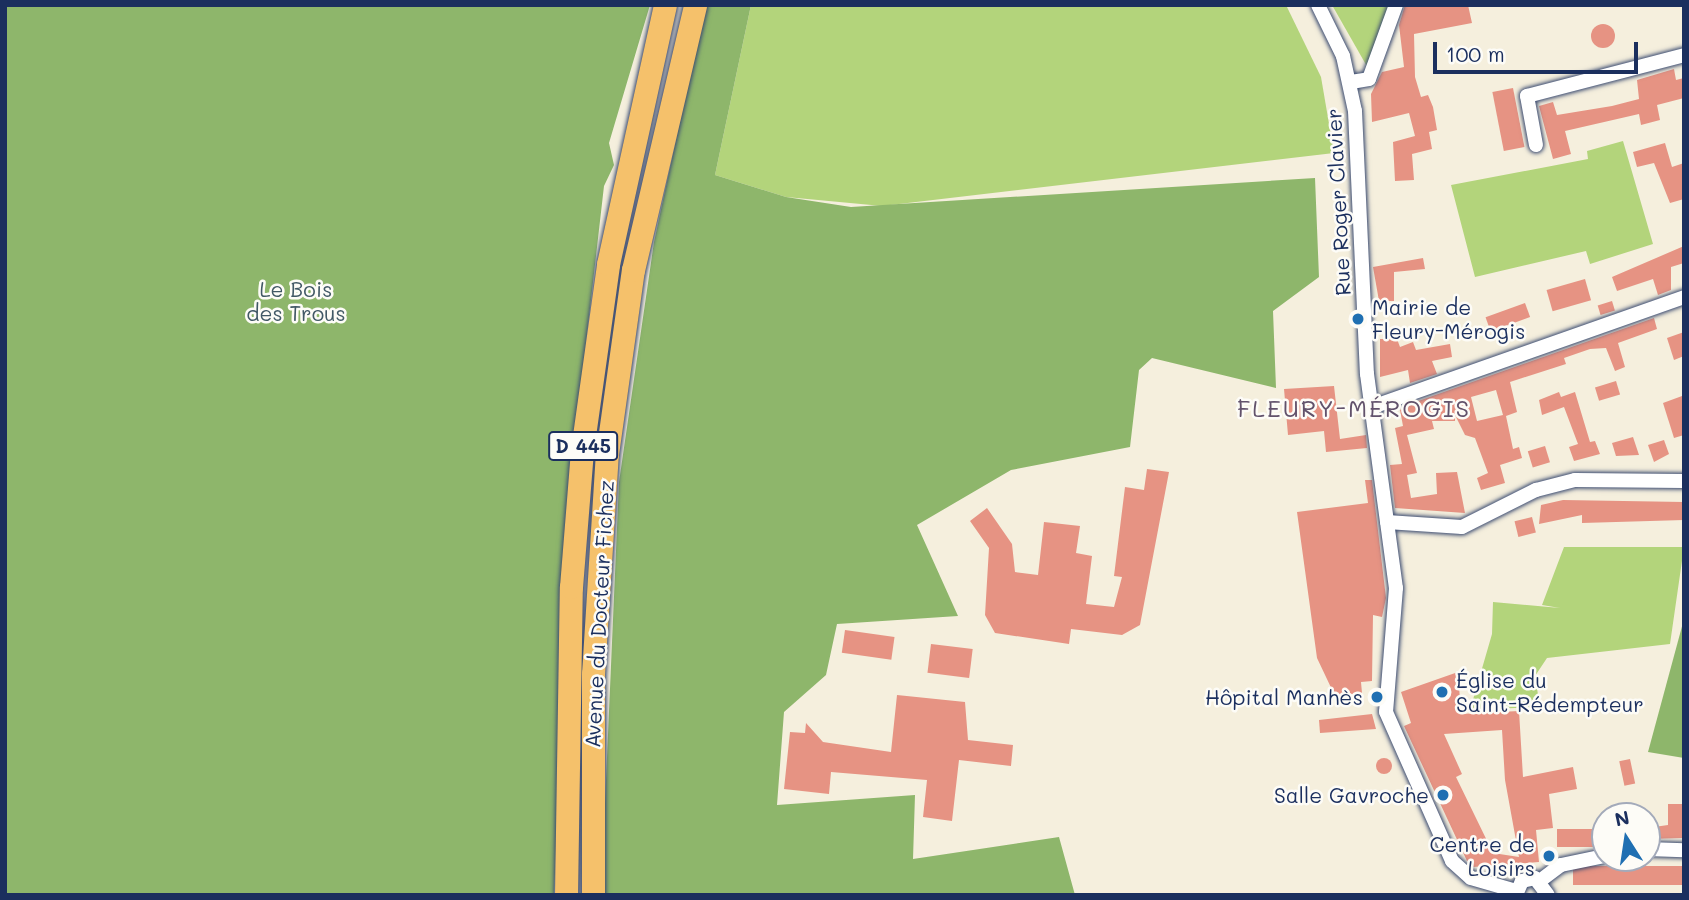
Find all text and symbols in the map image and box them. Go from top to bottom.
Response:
scale bar [1437,28,1642,72]
text: 100 m [1446,40,1505,67]
street label: Rue Roger Clavier [1321,108,1355,296]
park label: Le Bois des Trous [246,276,346,326]
place label: Mairie de Fleury-Mérogis [1372,294,1525,344]
marker: Mairie de Fleury-Mérogis [1350,311,1366,327]
district label: FLEURY-MÉROGIS [1239,394,1469,422]
road number: D 445 [548,430,618,462]
street label: Avenue du Docteur Fichez [579,479,619,749]
place label: Église du Saint-Rédempteur [1456,667,1644,717]
place label: Hôpital Manhès [1205,684,1363,710]
marker: Église du Saint-Rédempteur [1434,684,1450,700]
marker: Hôpital Manhès [1369,689,1385,705]
place label: Salle Gavroche [1274,782,1429,808]
marker: Salle Gavroche [1435,787,1451,803]
north arrow [1591,802,1661,872]
text: N [1612,804,1632,832]
place label: Centre de Loisirs [1430,831,1535,881]
marker: Centre de Loisirs [1541,848,1557,864]

